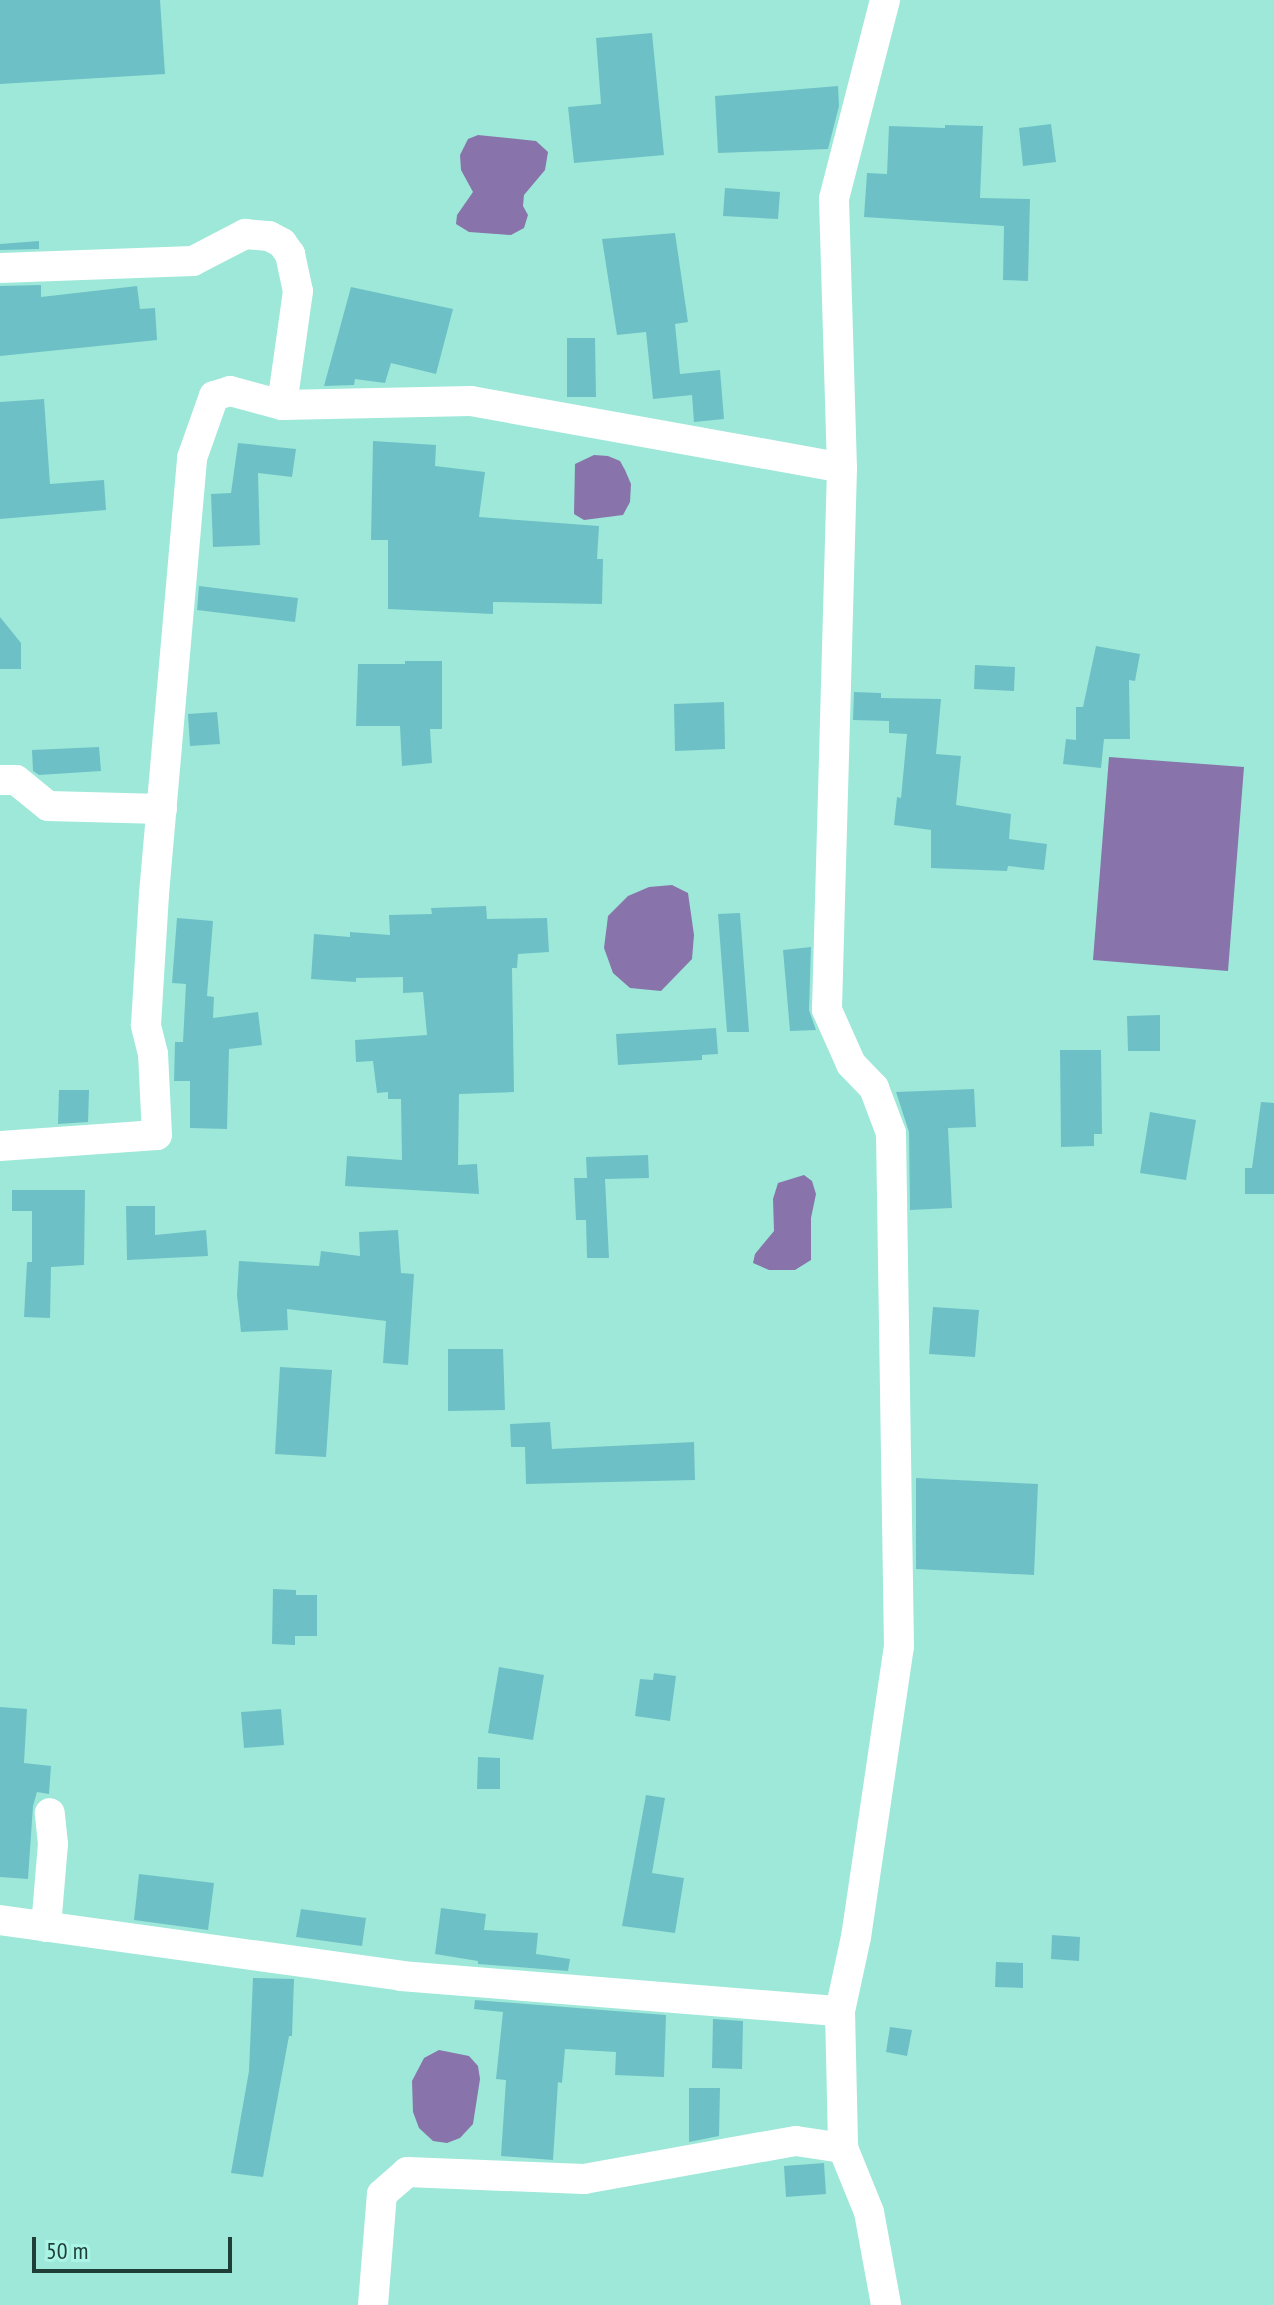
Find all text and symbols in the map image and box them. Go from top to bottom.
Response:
scale bar [36,2221,236,2271]
text: 50 m [46,2235,88,2266]

